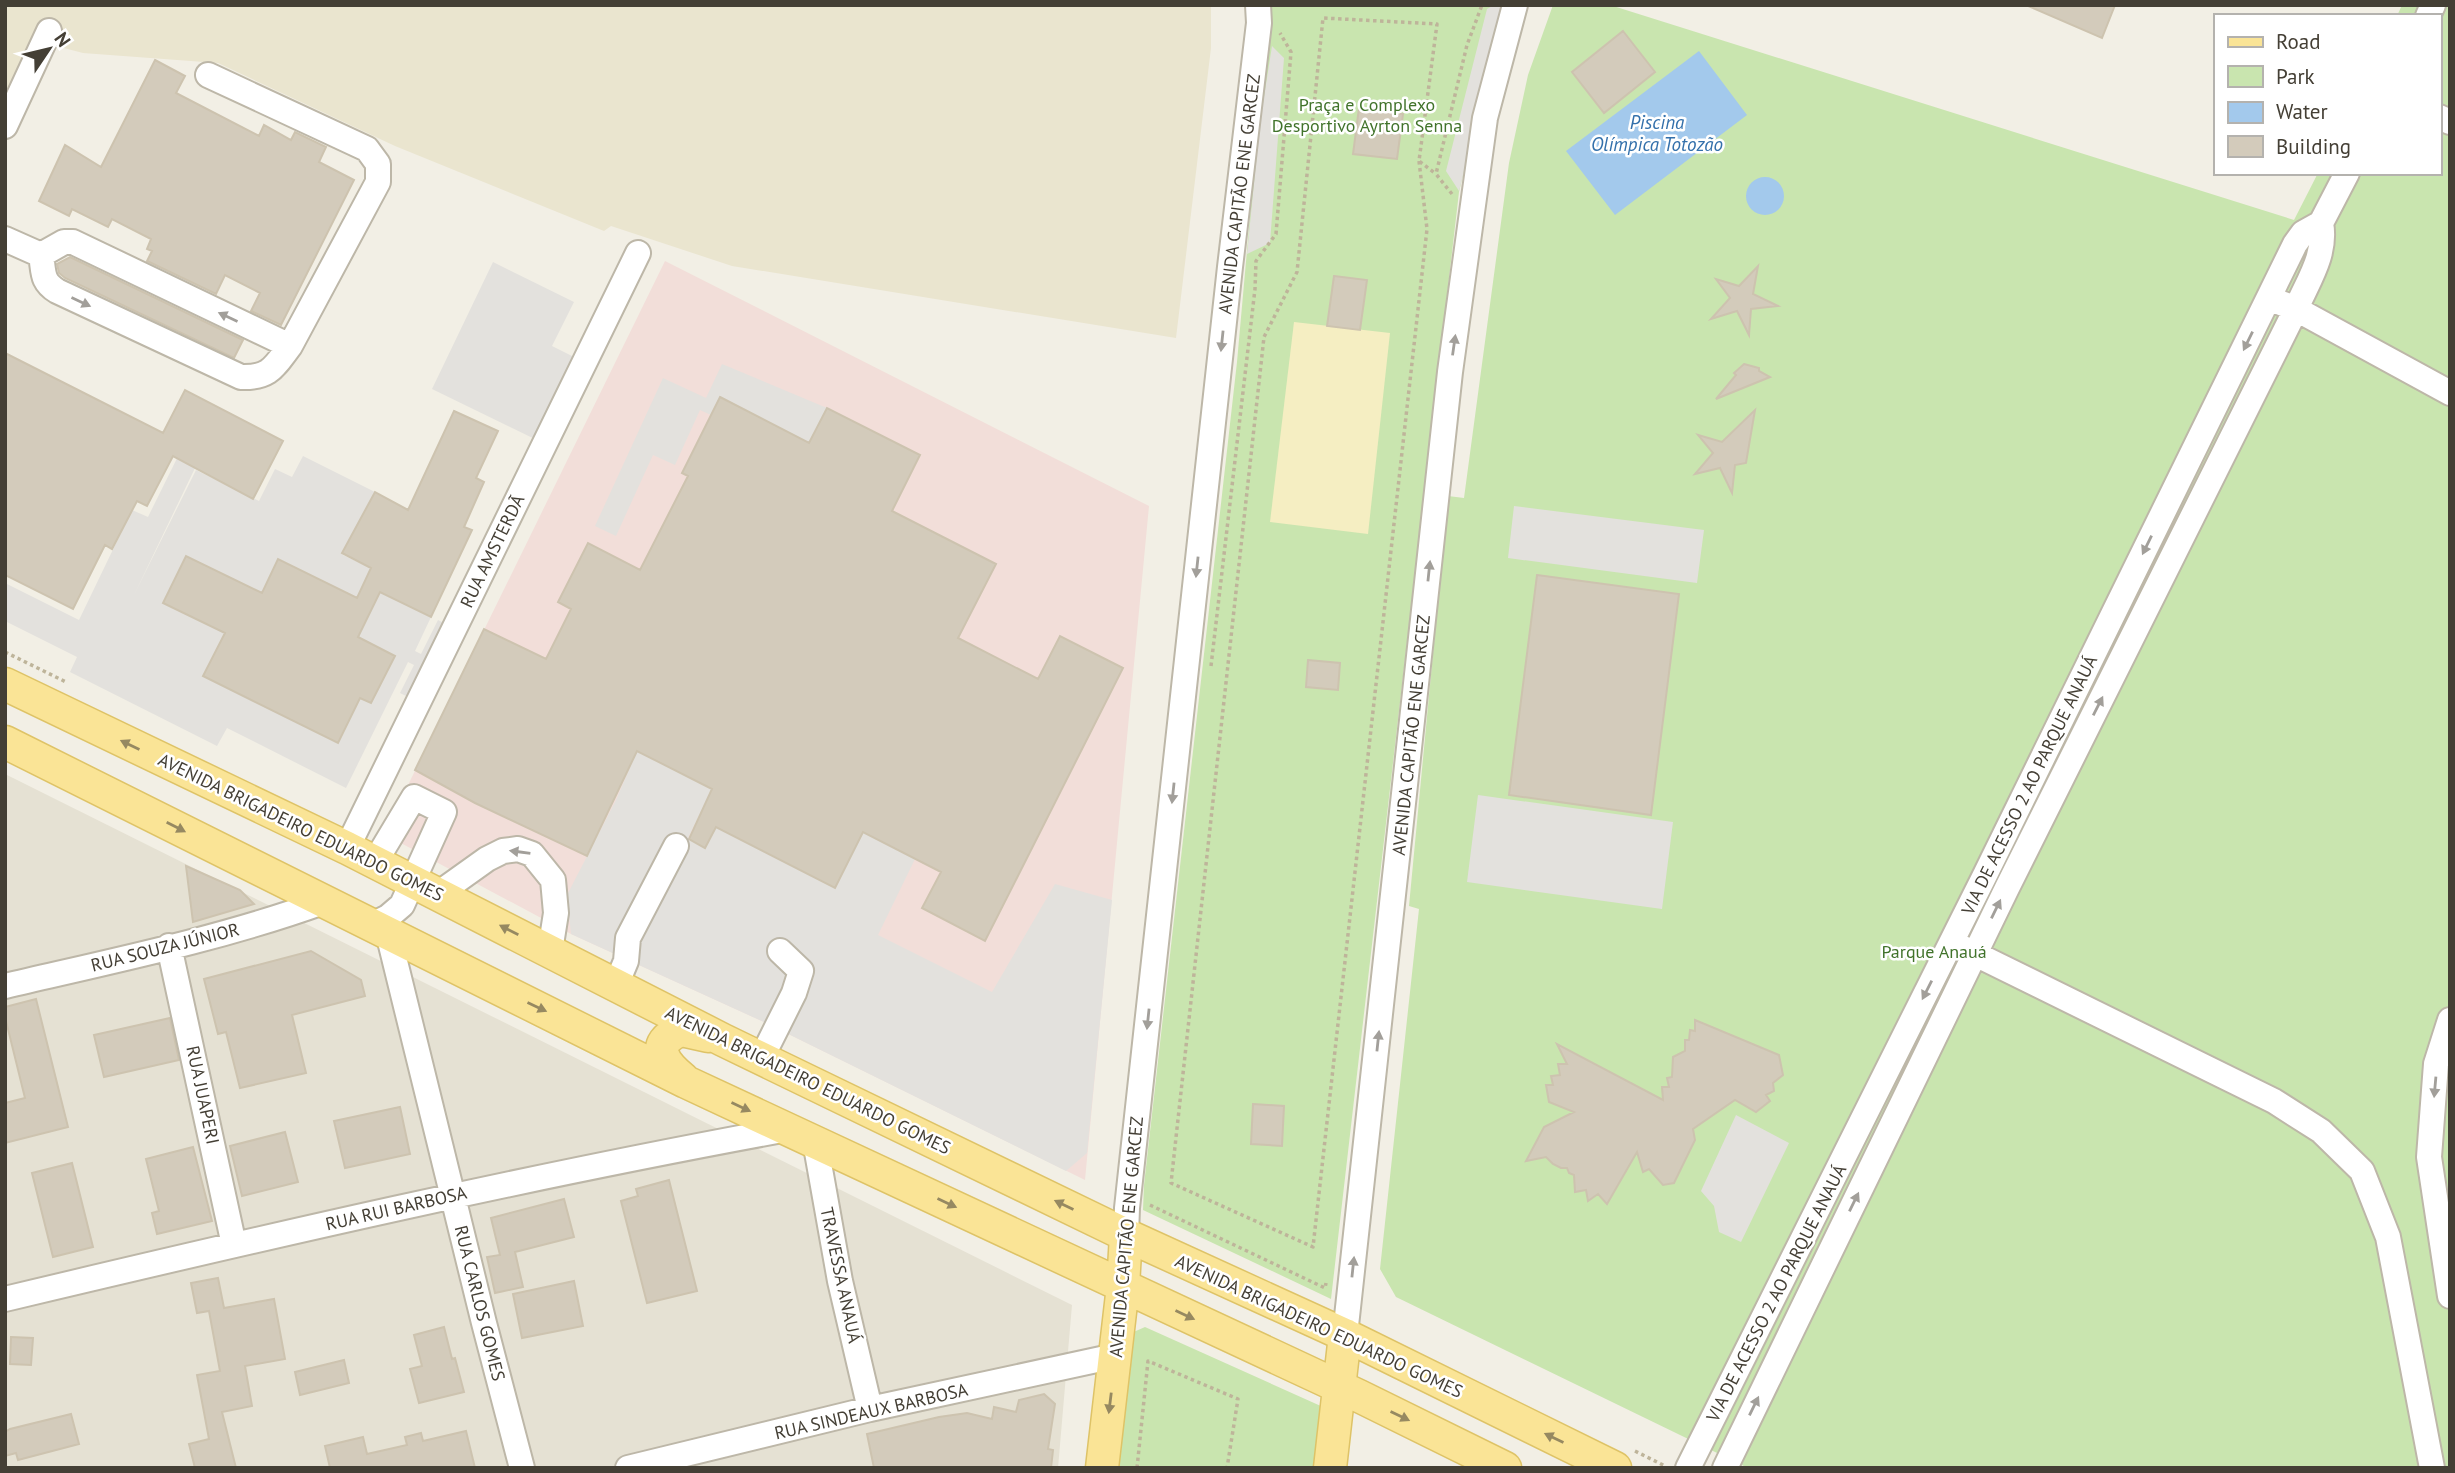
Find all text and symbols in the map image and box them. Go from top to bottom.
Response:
north arrow [14,14,84,84]
legend [2214,14,2441,175]
text: N [50,27,76,51]
text: Road [2276,28,2320,55]
text: Park [2276,63,2315,90]
street label: AVENIDA CAPITÃO ENE GARCEZ [1213,72,1265,315]
park label: Praça e Complexo Desportivo Ayrton Senna [1272,93,1462,137]
text: Water [2276,98,2328,125]
water label: Piscina Olímpica Totozão [1591,110,1723,156]
text: Building [2276,133,2351,160]
one-way arrow [71,296,91,308]
one-way arrow [218,311,239,322]
one-way arrow [1216,330,1227,352]
one-way arrow [2242,331,2253,351]
one-way arrow [1449,334,1460,356]
street label: RUA AMSTERDÃ [455,490,529,611]
one-way arrow [2142,535,2153,555]
one-way arrow [1192,556,1203,578]
one-way arrow [1424,560,1435,582]
street label: AVENIDA CAPITÃO ENE GARCEZ [1387,613,1435,856]
street label: VIA DE ACESSO 2 AO PARQUE ANAUÁ [1956,651,2102,919]
one-way arrow [2091,695,2103,715]
one-way arrow [120,739,140,751]
street label: AVENIDA BRIGADEIRO EDUARDO GOMES [155,748,447,906]
one-way arrow [1167,782,1178,804]
one-way arrow [166,822,186,833]
one-way arrow [509,846,531,857]
one-way arrow [1991,899,2002,919]
street label: RUA SOUZA JÚNIOR [88,917,242,977]
one-way arrow [499,925,519,936]
park label: Parque Anauá [1881,940,1987,963]
one-way arrow [1922,981,1934,1001]
street label: AVENIDA BRIGADEIRO EDUARDO GOMES [662,1001,954,1159]
one-way arrow [527,1002,547,1013]
one-way arrow [1142,1008,1153,1030]
one-way arrow [1372,1030,1383,1052]
street label: RUA JUAPERI [181,1044,225,1146]
one-way arrow [2429,1076,2440,1098]
one-way arrow [731,1101,751,1113]
street label: AVENIDA CAPITÃO ENE GARCEZ [1104,1115,1148,1358]
street label: VIA DE ACESSO 2 AO PARQUE ANAUÁ [1700,1160,1851,1426]
street label: RUA RUI BARBOSA [323,1180,469,1235]
one-way arrow [1848,1192,1859,1212]
one-way arrow [937,1198,957,1209]
one-way arrow [1054,1200,1074,1211]
street label: TRAVESSA ANAUÁ [815,1205,867,1346]
street label: RUA CARLOS GOMES [450,1223,510,1383]
street label: AVENIDA BRIGADEIRO EDUARDO GOMES [1172,1249,1466,1403]
one-way arrow [1348,1256,1359,1278]
one-way arrow [1175,1309,1195,1321]
street label: RUA SINDEAUX BARBOSA [772,1377,970,1444]
one-way arrow [1104,1392,1115,1414]
one-way arrow [1748,1396,1760,1416]
one-way arrow [1390,1411,1410,1422]
one-way arrow [1544,1432,1564,1443]

